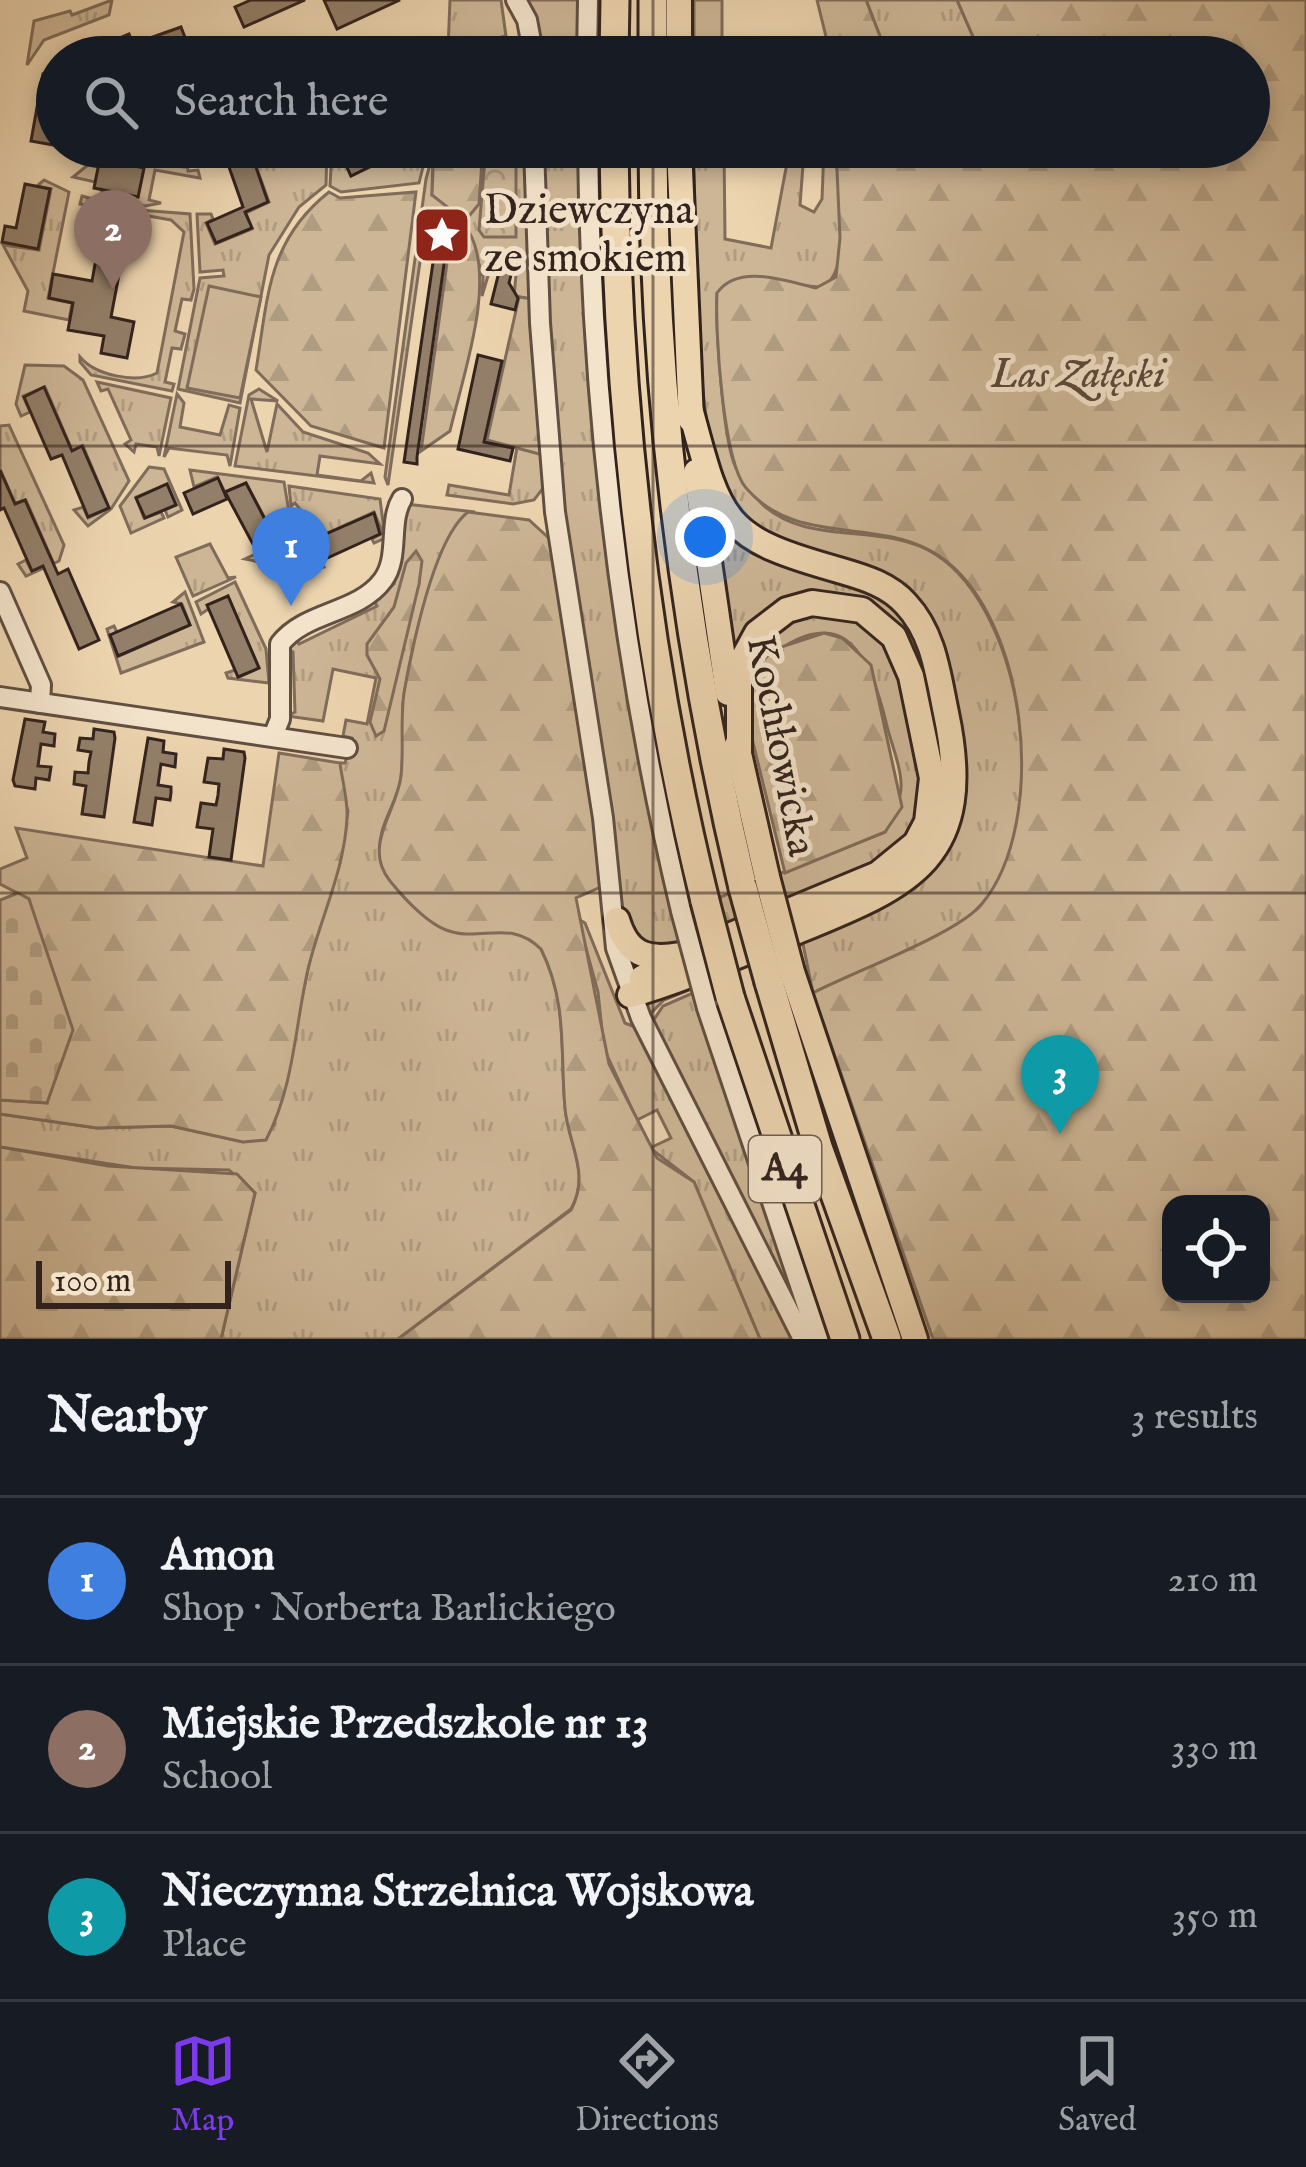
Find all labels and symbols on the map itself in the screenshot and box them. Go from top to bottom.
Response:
place label: Dziewczyna ze smokiem [484,185,694,286]
pin: 2 [74,190,152,289]
place icon: Dziewczyna ze smokiem [411,204,473,266]
park label: Las Załęski [990,349,1168,402]
pin: 1 [252,507,330,606]
your location [675,507,735,567]
street label: Kochłowicka [733,631,828,862]
pin: 3 [1021,1035,1099,1134]
road number: A4 [749,1136,821,1202]
scale bar [36,1255,231,1308]

